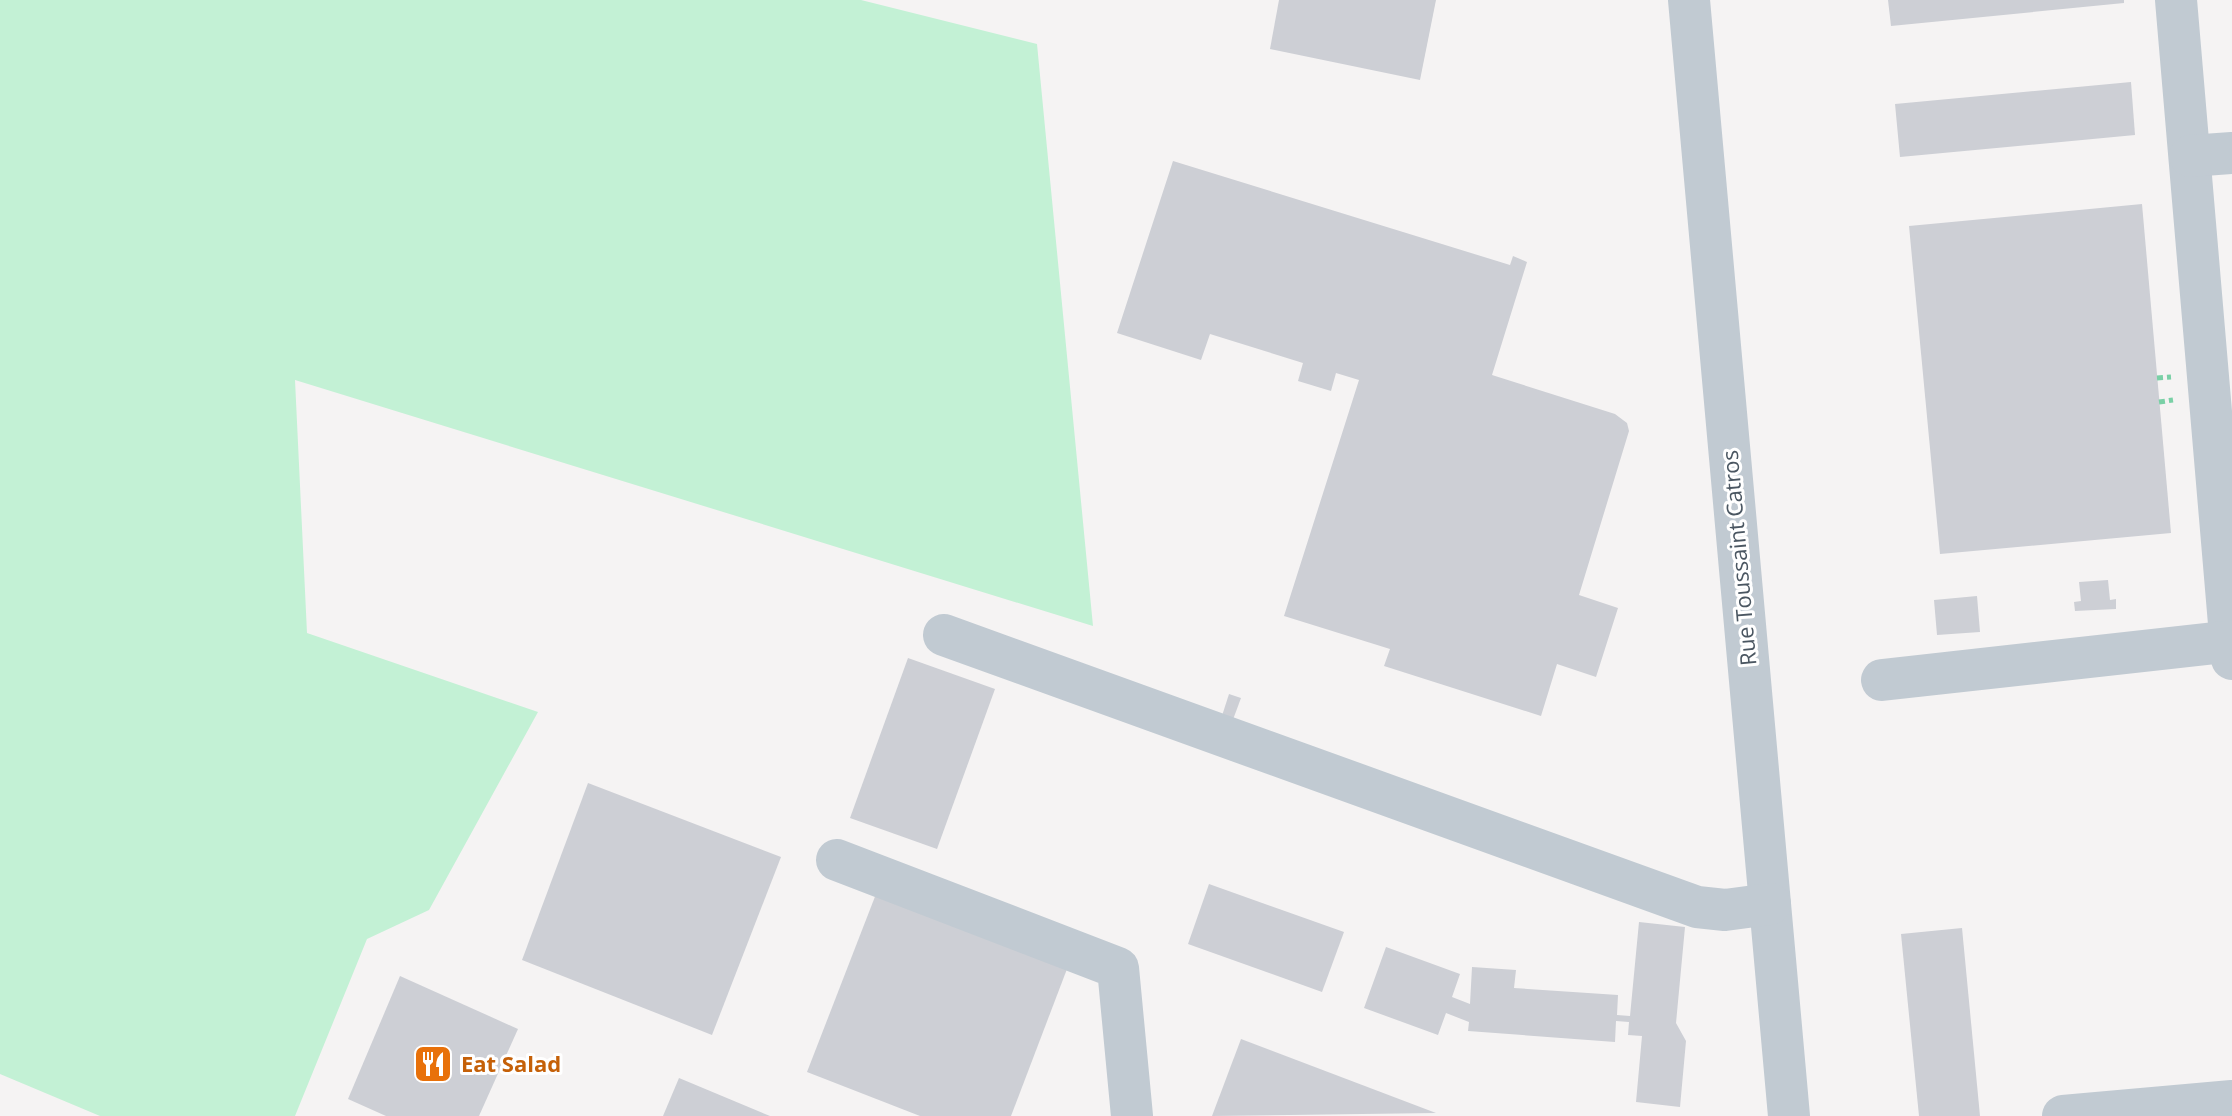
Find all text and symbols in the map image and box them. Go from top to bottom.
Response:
street label: Rue Toussaint Catros [1714,449,1762,667]
restaurant icon: Eat Salad [412,1043,454,1085]
place label: Eat Salad [461,1048,561,1078]

